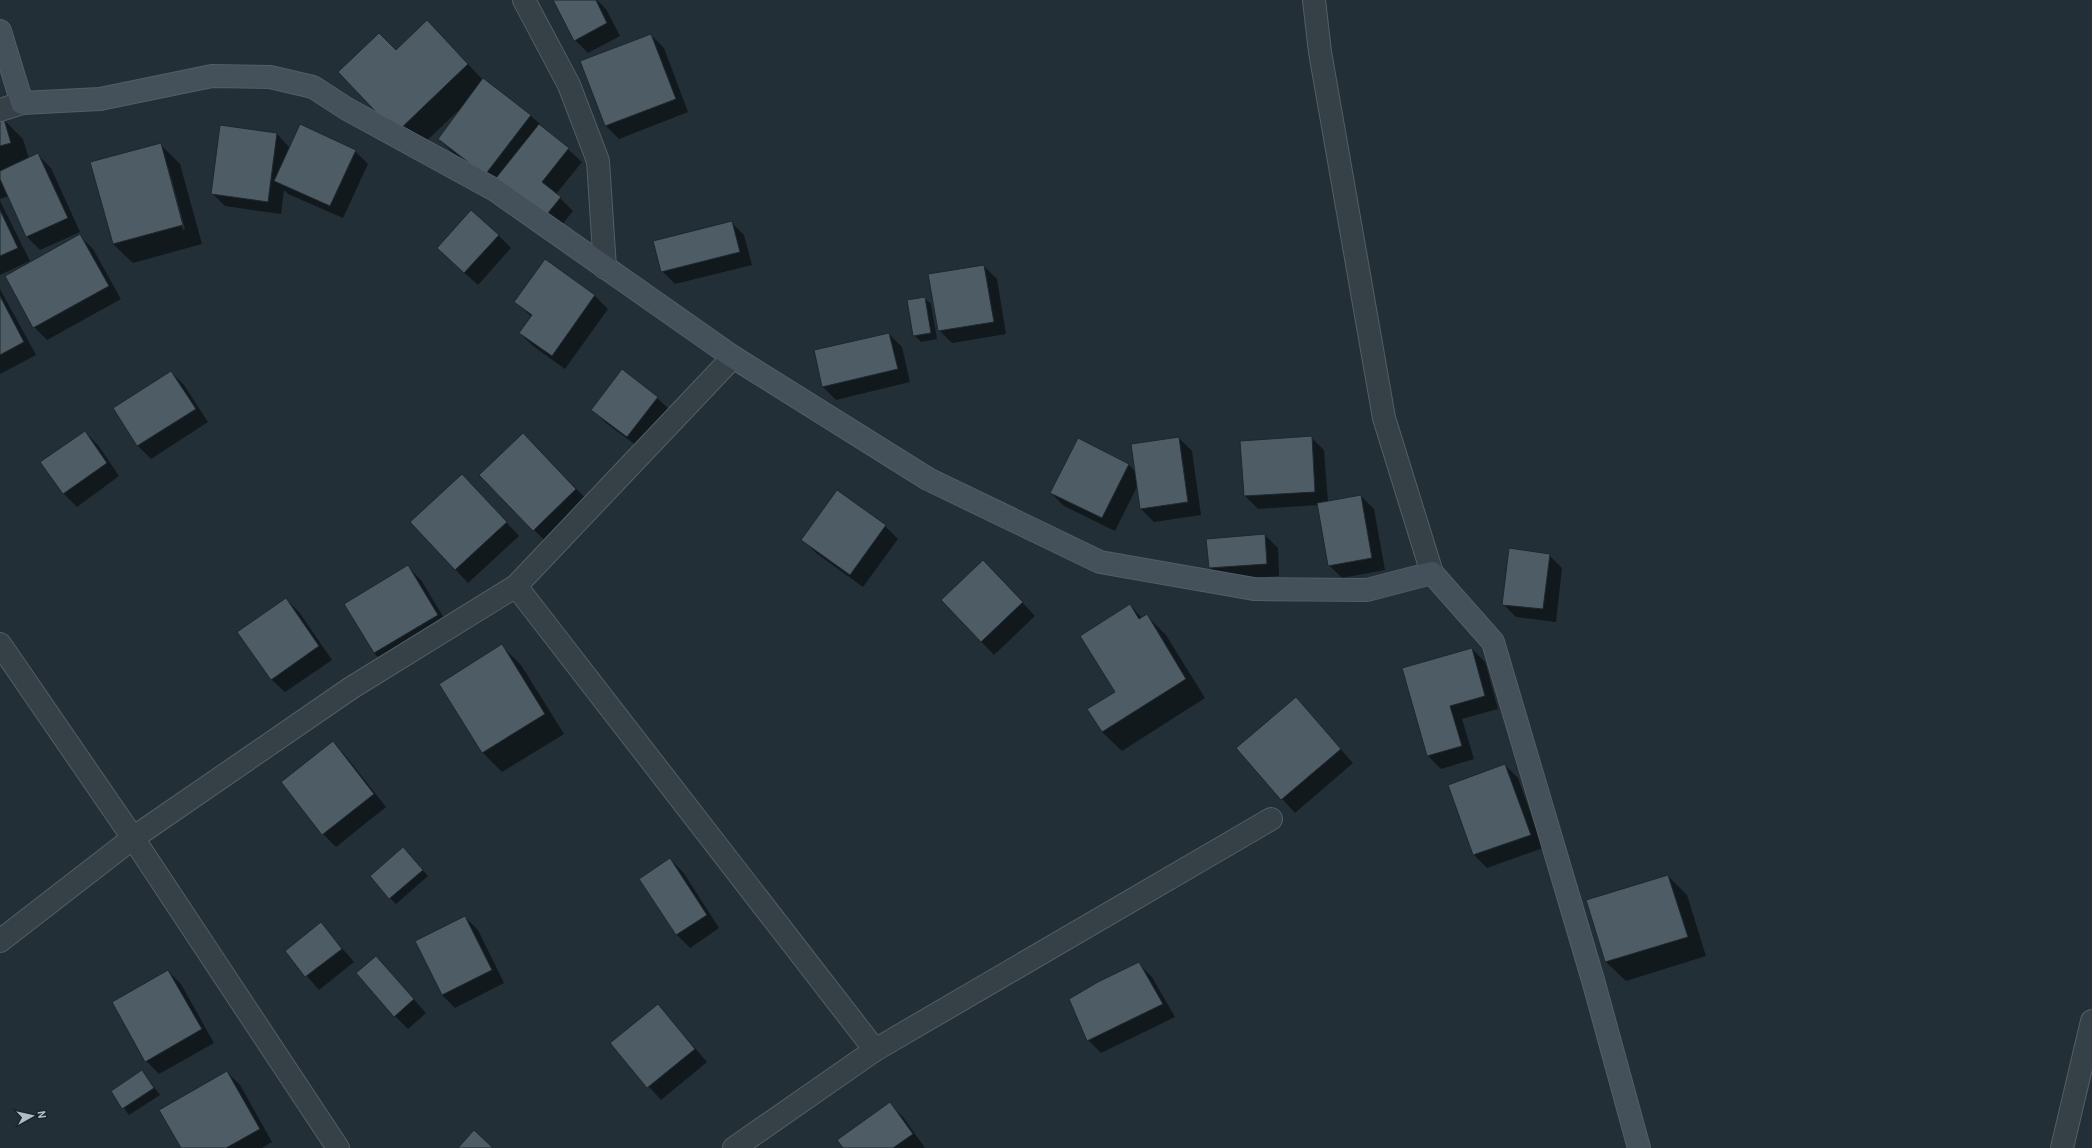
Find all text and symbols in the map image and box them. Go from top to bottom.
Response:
north arrow [12,1096,52,1136]
text: N [35,1110,49,1119]

